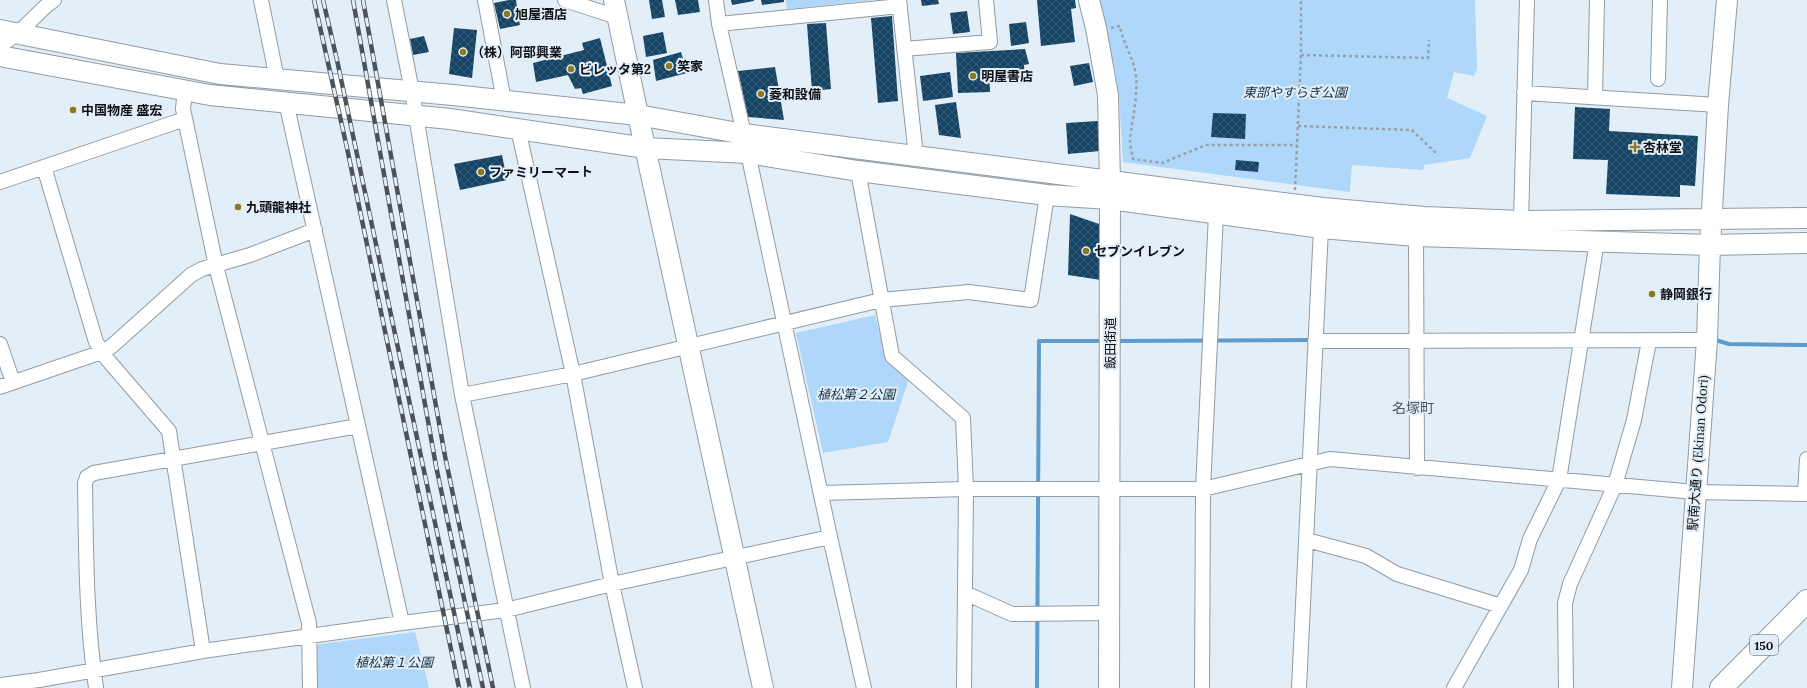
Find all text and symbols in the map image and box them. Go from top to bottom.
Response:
place label: 旭屋酒店 [515,6,567,23]
marker: 旭屋酒店 [502,9,512,19]
place label: （株）阿部興業 [471,44,562,61]
marker: （株）阿部興業 [458,47,468,57]
place label: 笑家 [677,58,703,75]
place label: ビレッタ第2 [579,61,651,78]
marker: 笑家 [664,61,674,71]
marker: ビレッタ第2 [566,64,576,74]
place label: 明屋書店 [981,68,1033,85]
marker: 明屋書店 [968,71,978,81]
park label: 東部やすらぎ公園 [1243,84,1349,101]
place label: 菱和設備 [769,86,821,103]
marker: 菱和設備 [756,89,766,99]
place label: 中国物産 盛宏 [81,102,162,119]
marker: 中国物産 盛宏 [68,105,78,115]
place label: 杏林堂 [1643,139,1682,156]
marker: 杏林堂 [1630,142,1640,152]
place label: ファミリーマート [489,164,593,181]
marker: ファミリーマート [476,167,486,177]
place label: 九頭龍神社 [246,199,311,216]
marker: 九頭龍神社 [233,202,243,212]
place label: セブンイレブン [1094,243,1185,260]
marker: セブンイレブン [1081,246,1091,256]
place label: 静岡銀行 [1660,286,1712,303]
marker: 静岡銀行 [1647,289,1657,299]
street label: 飯田街道 [1102,317,1119,369]
street label: 駅南大通り (Ekinan Odori) [1684,375,1712,531]
park label: 植松第２公園 [817,386,897,403]
district label: 名塚町 [1392,399,1434,417]
road number: 150 [1750,635,1778,655]
park label: 植松第１公園 [355,654,435,671]

